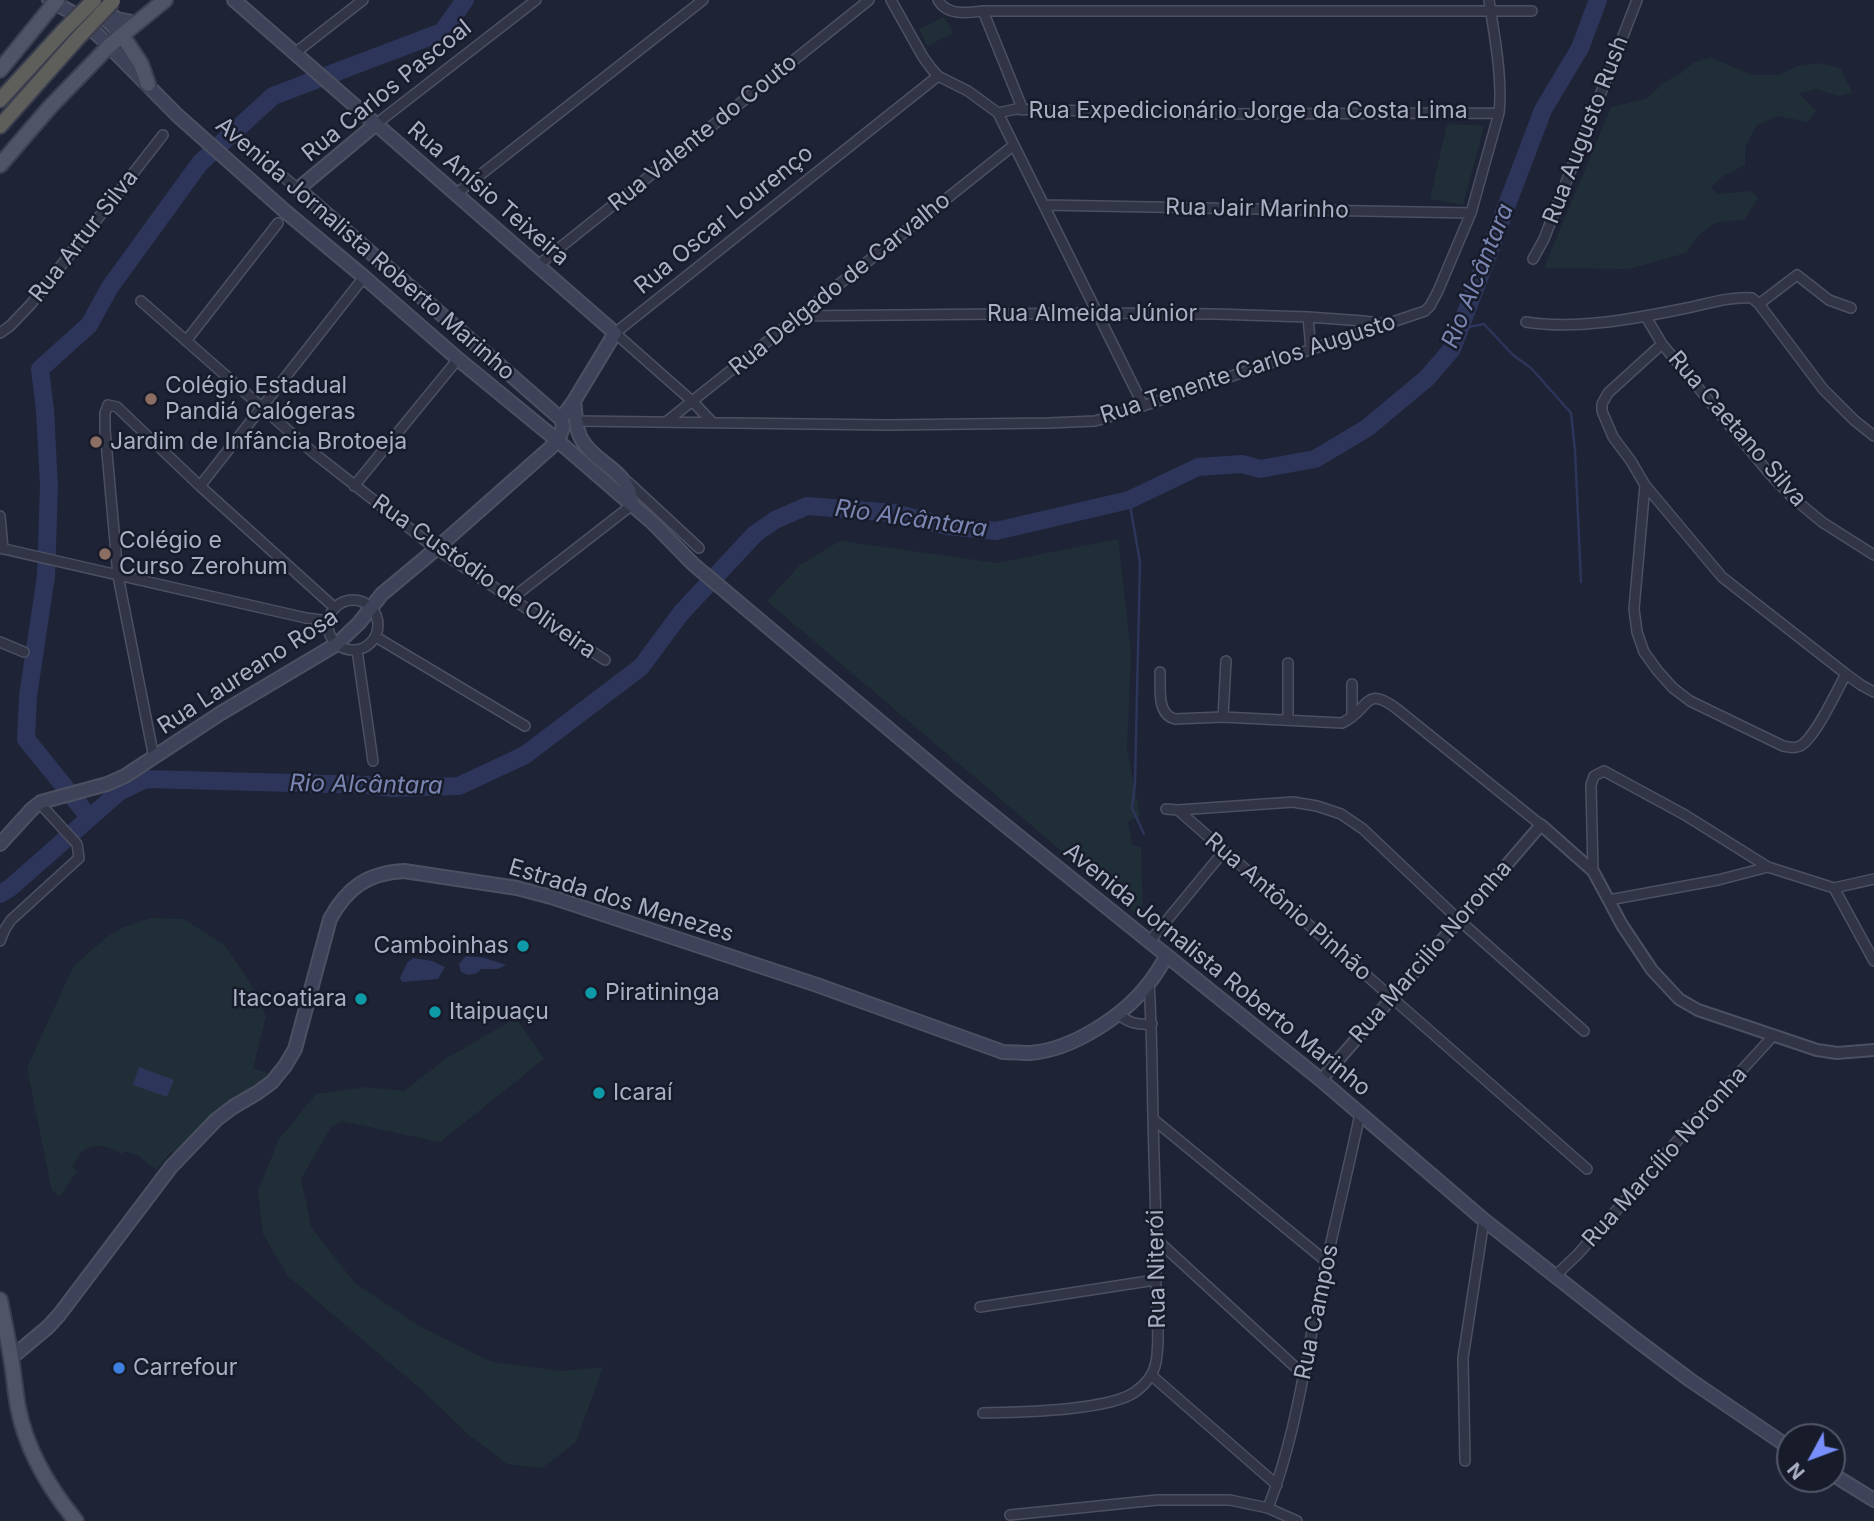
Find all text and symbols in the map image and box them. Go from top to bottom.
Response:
street label: Rua Carlos Pascoal [297,14,477,168]
street label: Rua Augusto Rush [1537,32,1635,228]
street label: Rua Valente do Couto [603,48,803,218]
street label: Rua Expedicionário Jorge da Costa Lima [1028,97,1468,125]
street label: Avenida Jornalista Roberto Marinho [210,112,520,386]
street label: Rua Anísio Teixeira [401,116,575,272]
street label: Rua Oscar Lourenço [629,140,819,300]
street label: Rua Artur Silva [24,164,144,308]
street label: Rua Delgado de Carvalho [724,186,956,382]
street label: Rua Jair Marinho [1165,194,1349,224]
water label: Rio Alcântara [1436,199,1520,353]
street label: Rua Almeida Júnior [987,300,1197,328]
street label: Rua Tenente Carlos Augusto [1097,308,1399,430]
street label: Rua Caetano Silva [1662,346,1812,512]
place label: Colégio Estadual Pandiá Calógeras [165,372,356,426]
marker: Colégio Estadual Pandiá Calógeras [143,391,159,407]
place label: Jardim de Infância Brotoeja [110,428,407,456]
marker: Jardim de Infância Brotoeja [88,434,104,450]
street label: Rua Custódio de Oliveira [367,489,601,665]
water label: Rio Alcântara [833,494,989,544]
place label: Colégio e Curso Zerohum [119,527,288,581]
marker: Colégio e Curso Zerohum [97,546,113,562]
street label: Rua Laureano Rosa [153,603,343,741]
water label: Rio Alcântara [289,769,443,801]
street label: Rua Antônio Pinhão [1199,827,1377,987]
street label: Avenida Jornalista Roberto Marinho [1058,837,1376,1103]
street label: Estrada dos Menezes [505,854,737,948]
street label: Rua Marcilio Noronha [1344,855,1518,1049]
place label: Camboinhas [373,932,509,960]
marker: Camboinhas [515,938,531,954]
place label: Piratininga [605,979,720,1007]
place label: Itacoatiara [232,985,347,1013]
marker: Piratininga [583,985,599,1001]
marker: Itacoatiara [353,991,369,1007]
place label: Itaipuaçu [449,998,549,1026]
marker: Itaipuaçu [427,1004,443,1020]
street label: Rua Marcílio Noronha [1577,1061,1753,1253]
place label: Icaraí [613,1079,673,1107]
marker: Icaraí [591,1085,607,1101]
street label: Rua Niterói [1142,1209,1172,1329]
street label: Rua Campos [1289,1242,1345,1382]
place label: Carrefour [133,1354,237,1382]
marker: Carrefour [111,1360,127,1376]
north arrow [1776,1423,1846,1493]
text: N [1783,1458,1810,1484]

